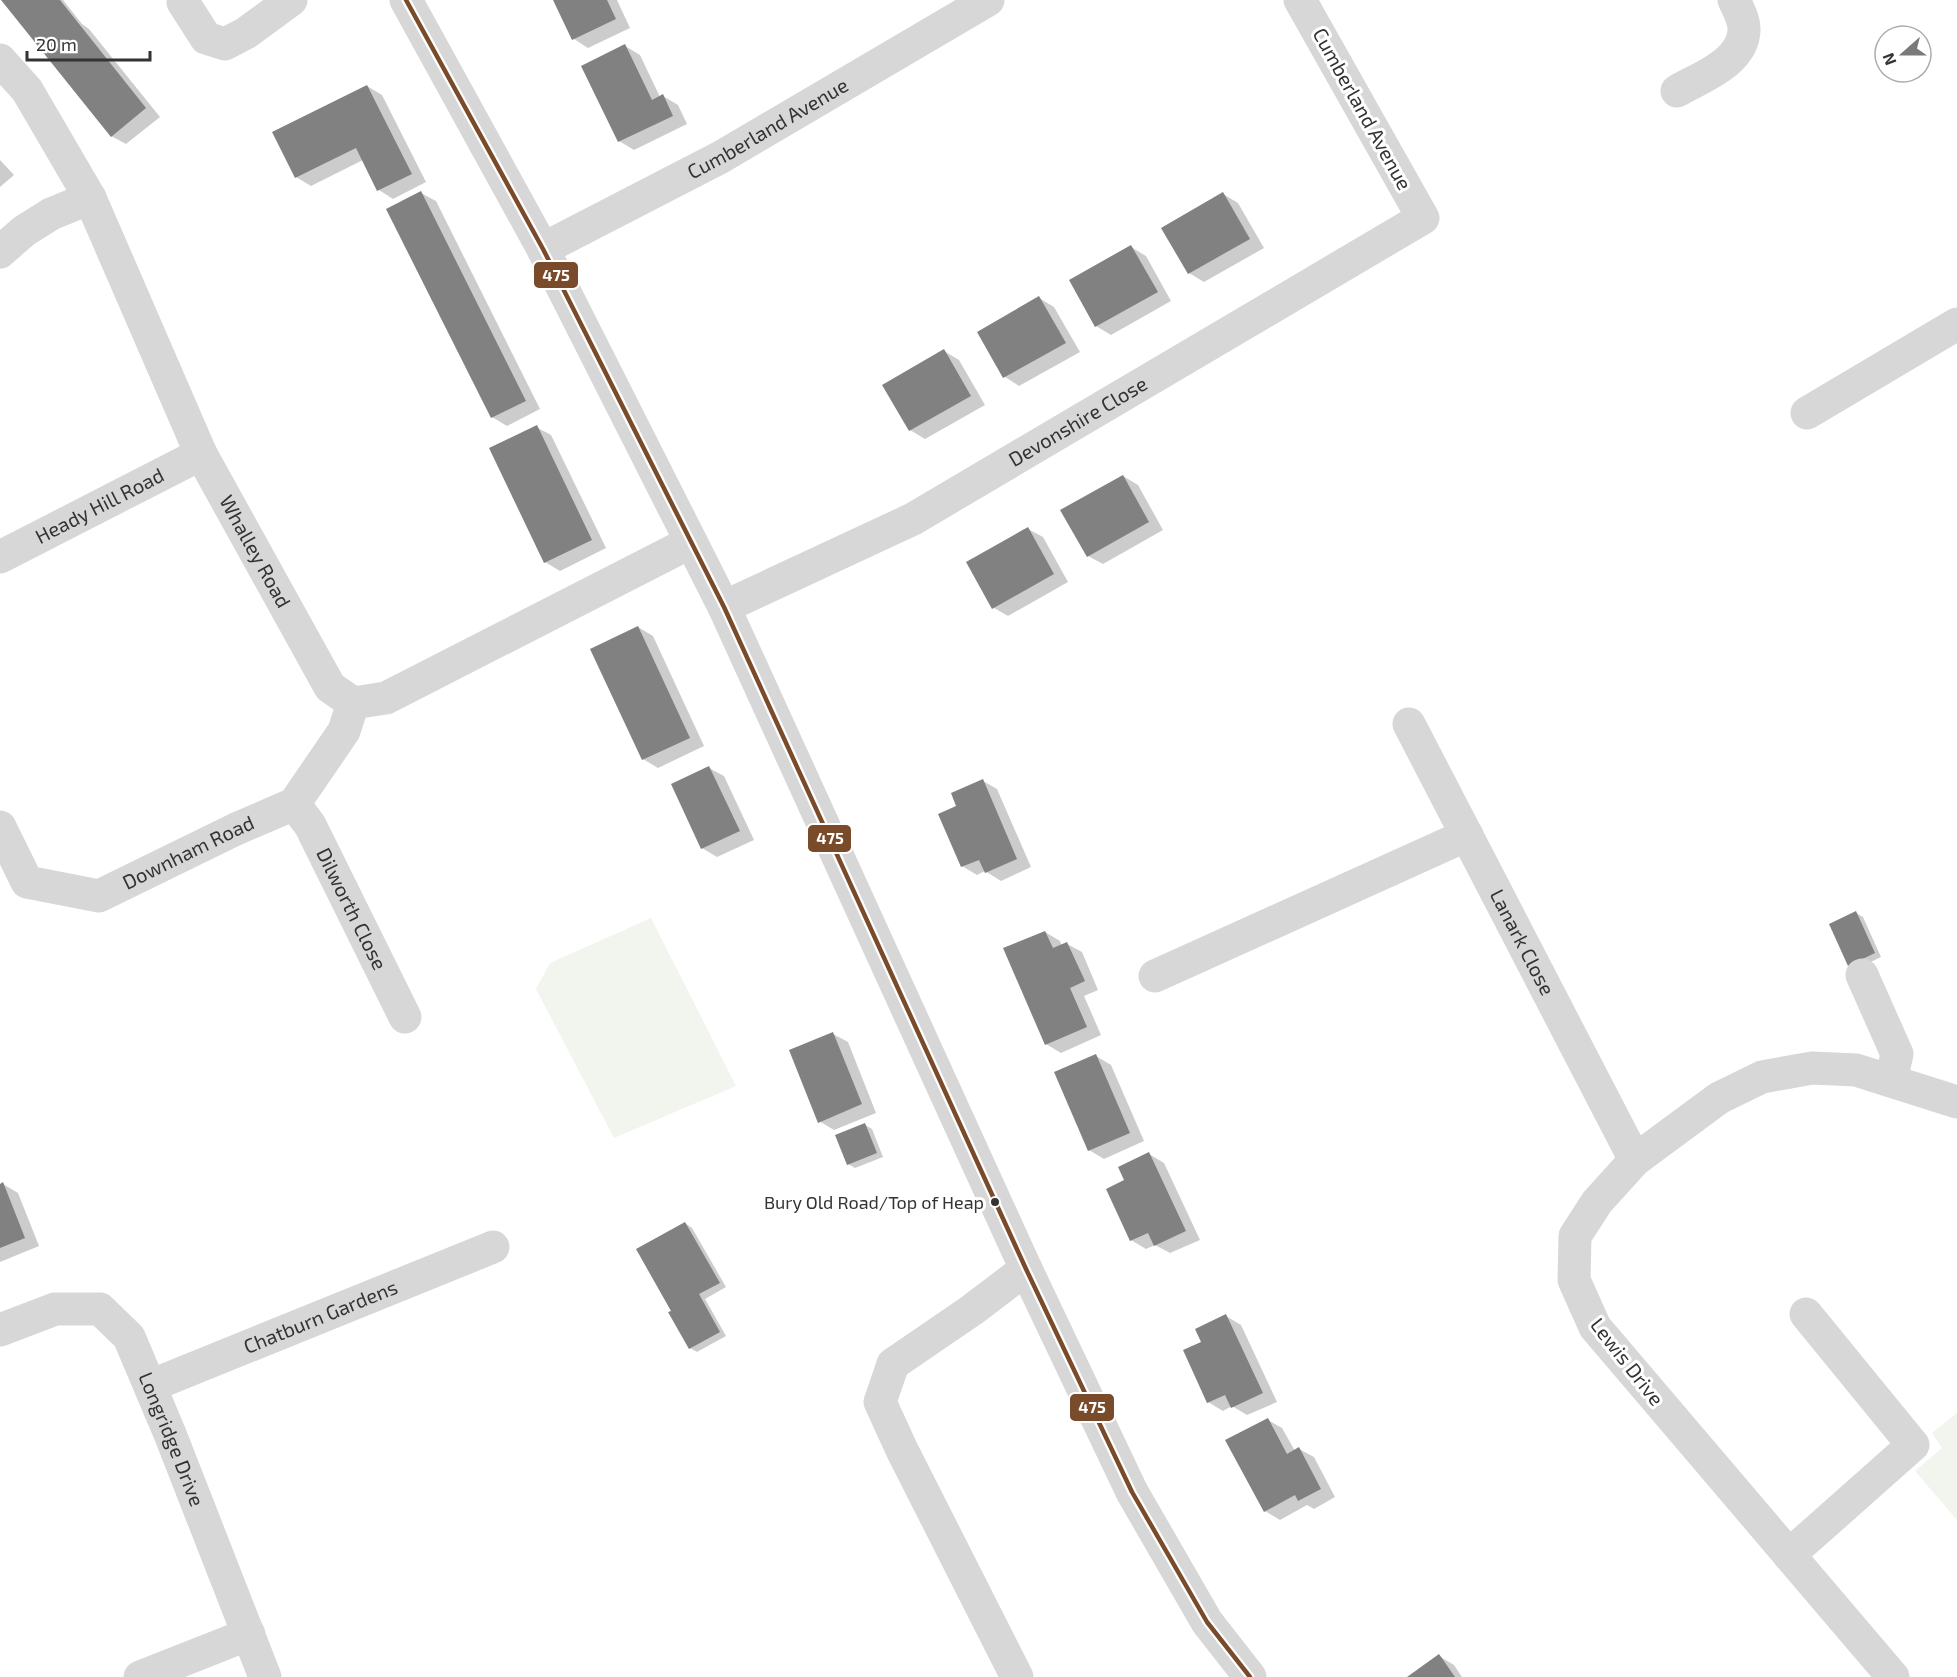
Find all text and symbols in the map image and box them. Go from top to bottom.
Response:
street label: Cumberland Avenue [1308,23,1417,194]
scale bar [27,24,150,62]
north arrow [1873,24,1933,84]
text: 20 m [36,33,77,55]
text: N [1878,51,1899,68]
street label: Cumberland Avenue [683,72,852,183]
line badge: 475 [533,261,579,289]
text: 475 [542,265,570,284]
street label: Devonshire Close [1004,371,1151,471]
street label: Heady Hill Road [31,462,168,548]
street label: Whalley Road [215,491,297,612]
street label: Downham Road [118,810,257,894]
line badge: 475 [807,824,852,853]
text: 475 [816,828,844,847]
street label: Dilworth Close [312,843,393,973]
street label: Lanark Close [1486,885,1560,999]
place label: Bury Old Road/Top of Heap [764,1191,984,1213]
marker: Bury Old Road/Top of Heap [989,1196,1001,1208]
street label: Chatburn Gardens [240,1274,401,1358]
street label: Lewis Drive [1586,1313,1669,1410]
street label: Longridge Drive [134,1368,210,1510]
line badge: 475 [1069,1393,1115,1422]
text: 475 [1078,1397,1106,1416]

